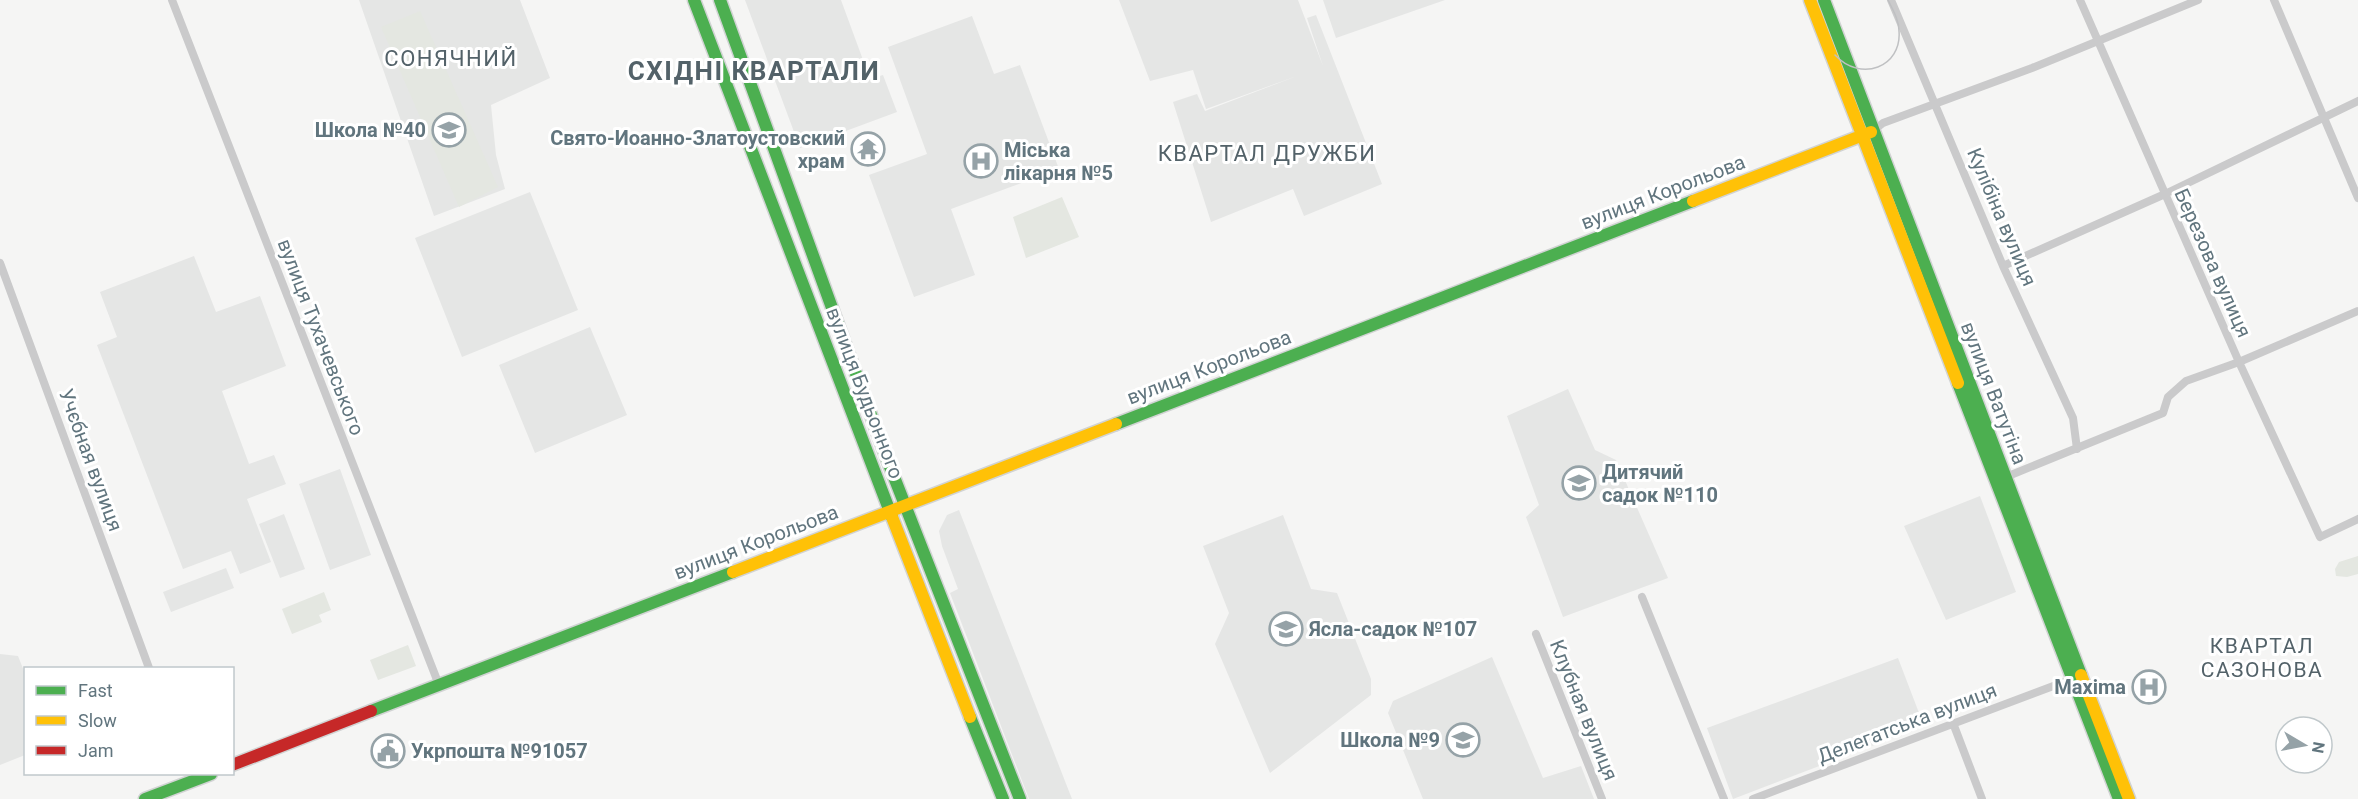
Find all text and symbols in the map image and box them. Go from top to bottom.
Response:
district label: СОНЯЧНИЙ [384,46,518,71]
district label: СХІДНІ КВАРТАЛИ [628,56,880,86]
school or university icon: Школа №40 [431,112,467,148]
place label: Школа №40 [315,118,426,142]
place label: Свято-Иоанно-Златоустовский храм [550,126,845,173]
temple icon: Свято-Иоанно-Златоустовский храм [850,131,886,167]
place label: Міська лікарня №5 [1004,138,1113,185]
district label: КВАРТАЛ ДРУЖБИ [1158,141,1376,166]
hospital icon: Міська лікарня №5 [963,143,999,179]
street label: Кулібіна вулиця [1962,144,2042,290]
street label: вулиця Корольова [1577,150,1749,234]
street label: Березова вулиця [2169,185,2257,341]
street label: вулиця Тухачевського [272,235,370,439]
street label: вулиця Будьонного [821,304,909,482]
street label: вулиця Ватутіна [1956,318,2032,468]
street label: вулиця Корольова [1123,325,1295,409]
street label: Учєбная вулиця [54,386,128,534]
place label: Дитячий садок №110 [1602,460,1718,507]
school or university icon: Дитячий садок №110 [1561,465,1597,501]
street label: вулиця Корольова [670,500,842,584]
school or university icon: Ясла-садок №107 [1268,611,1304,647]
place label: Ясла-садок №107 [1308,617,1477,641]
district label: КВАРТАЛ САЗОНОВА [2201,634,2323,682]
street label: Клубная вулиця [1545,636,1623,784]
legend [24,667,234,775]
hospital icon: Maxima [2131,669,2167,705]
place label: Maxima [2054,675,2126,699]
street label: Делегатська вулиця [1814,678,2000,768]
text: Fast [78,680,113,701]
text: Slow [78,710,117,731]
north arrow [2274,715,2334,775]
school or university icon: Школа №9 [1445,722,1481,758]
place label: Школа №9 [1340,728,1440,752]
public building icon: Укрпошта №91057 [370,733,406,769]
place label: Укрпошта №91057 [411,739,588,763]
text: Jam [78,740,114,761]
text: N [2308,740,2329,755]

